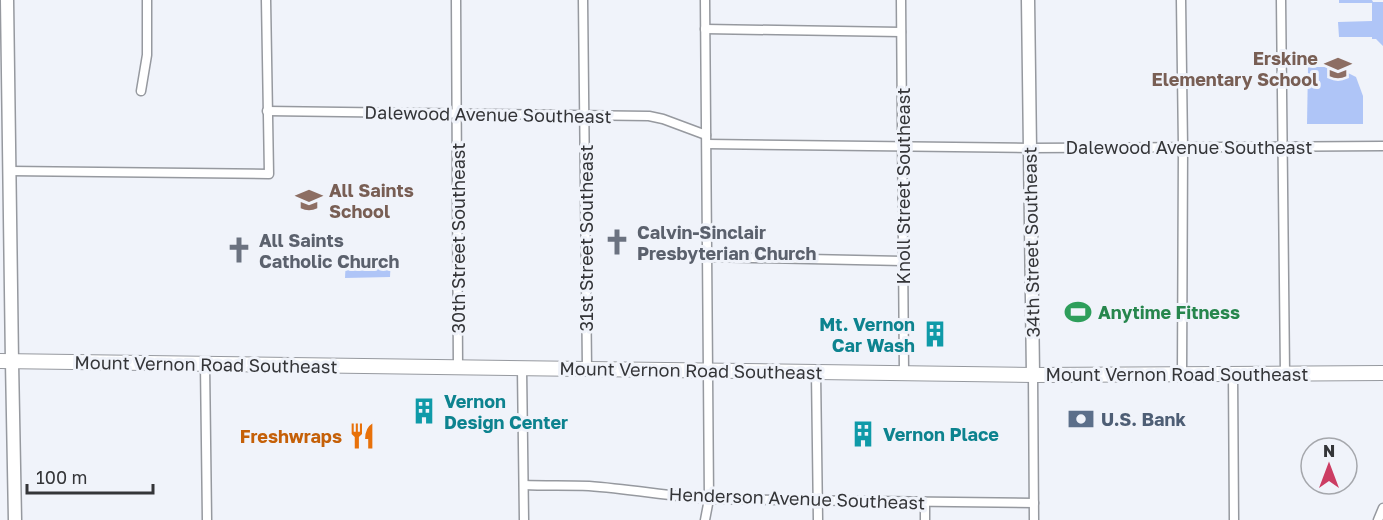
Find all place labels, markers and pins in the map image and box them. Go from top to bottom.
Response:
place label: Erskine Elementary School [1152,47,1318,90]
school or university icon: Erskine Elementary School [1323,53,1353,83]
place label: All Saints School [329,179,414,222]
school or university icon: All Saints School [294,185,324,215]
place label: Calvin-Sinclair Presbyterian Church [637,221,816,264]
church icon: Calvin-Sinclair Presbyterian Church [602,227,632,257]
place label: All Saints Catholic Church [259,229,399,272]
church icon: All Saints Catholic Church [224,235,254,265]
sports icon: Anytime Fitness [1063,297,1093,327]
place label: Anytime Fitness [1098,301,1240,323]
place label: Mt. Vernon Car Wash [819,313,915,356]
building icon: Mt. Vernon Car Wash [920,319,950,349]
place label: Vernon Design Center [444,390,568,433]
building icon: Vernon Design Center [409,396,439,426]
bank icon: U.S. Bank [1066,404,1096,434]
place label: U.S. Bank [1101,408,1186,430]
building icon: Vernon Place [848,419,878,449]
restaurant icon: Freshwraps [347,421,377,451]
place label: Vernon Place [883,423,999,445]
place label: Freshwraps [240,425,342,447]

